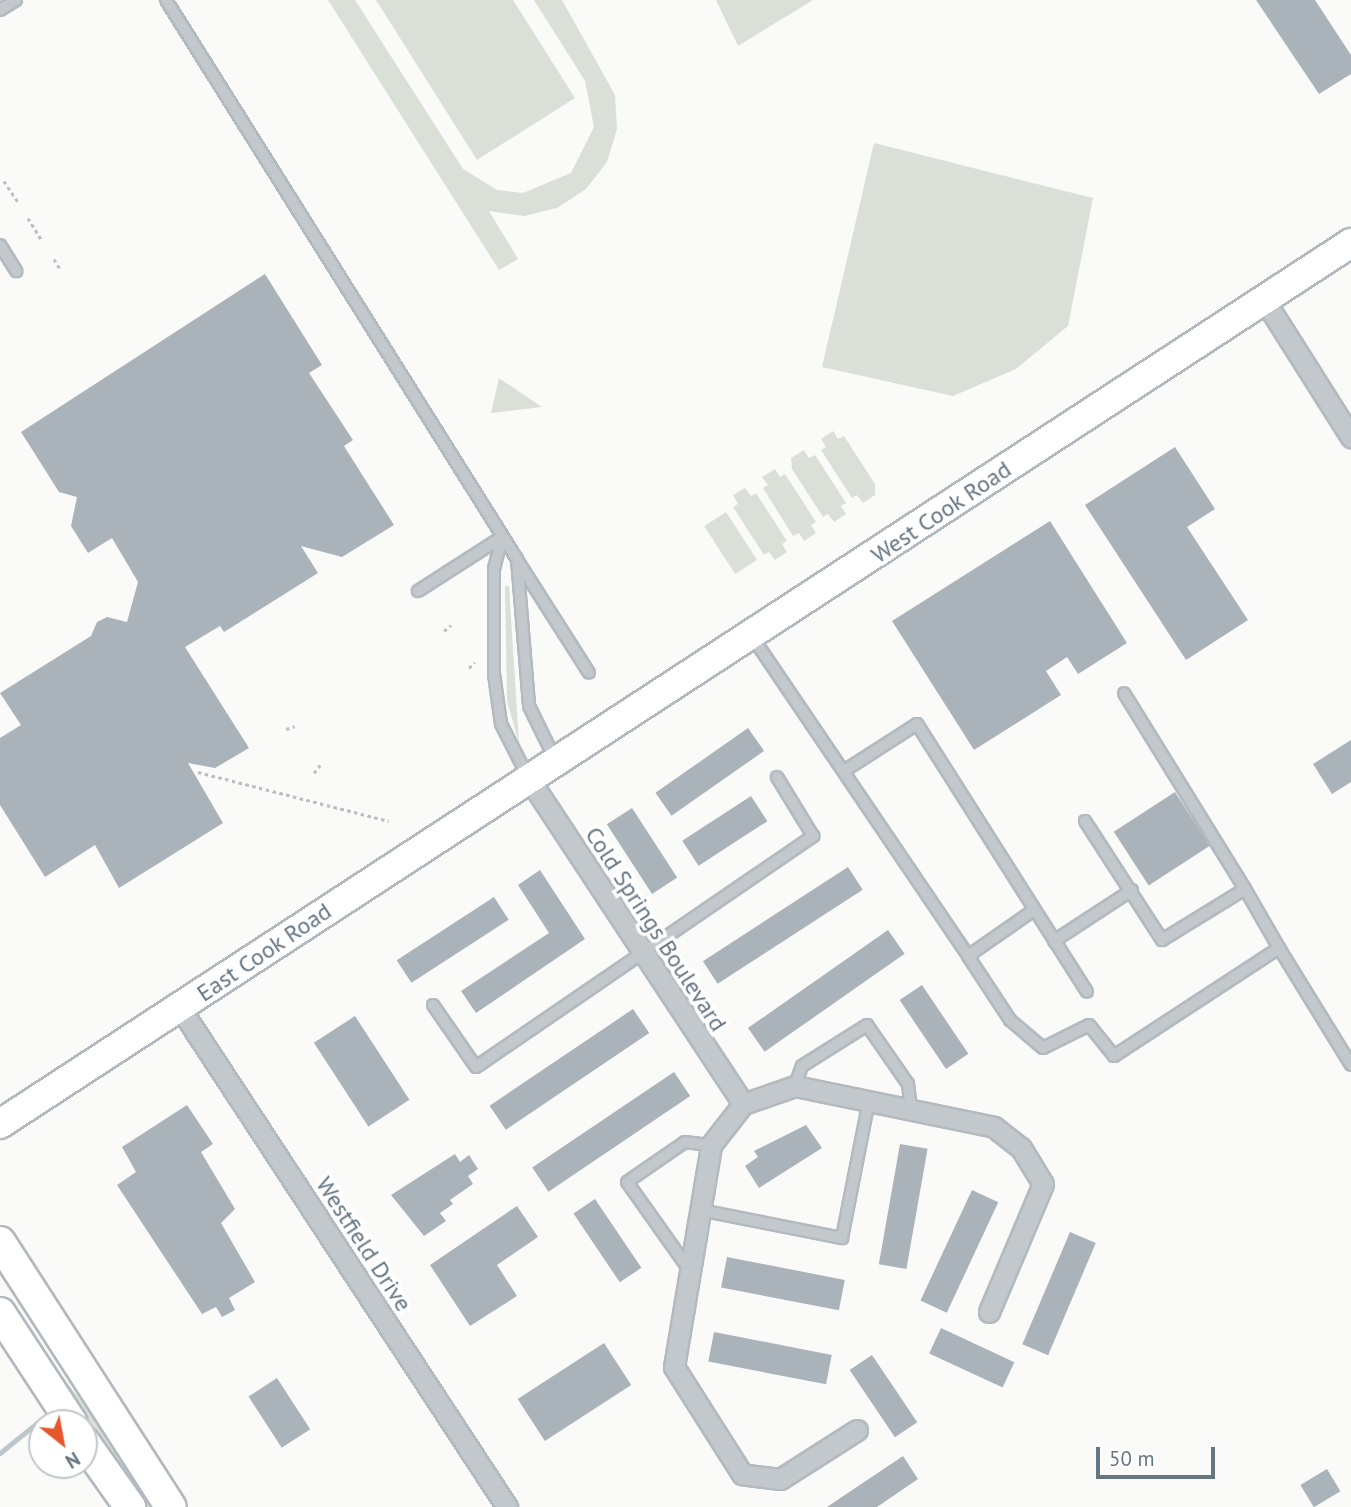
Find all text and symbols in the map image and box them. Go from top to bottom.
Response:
street label: West Cook Road [865,454,1017,570]
street label: Cold Springs Boulevard [579,821,733,1037]
street label: East Cook Road [191,896,337,1008]
street label: Westfield Drive [310,1171,418,1317]
north arrow [28,1409,98,1479]
scale bar [1099,1434,1218,1478]
text: 50 m [1109,1445,1155,1472]
text: N [61,1447,84,1474]

